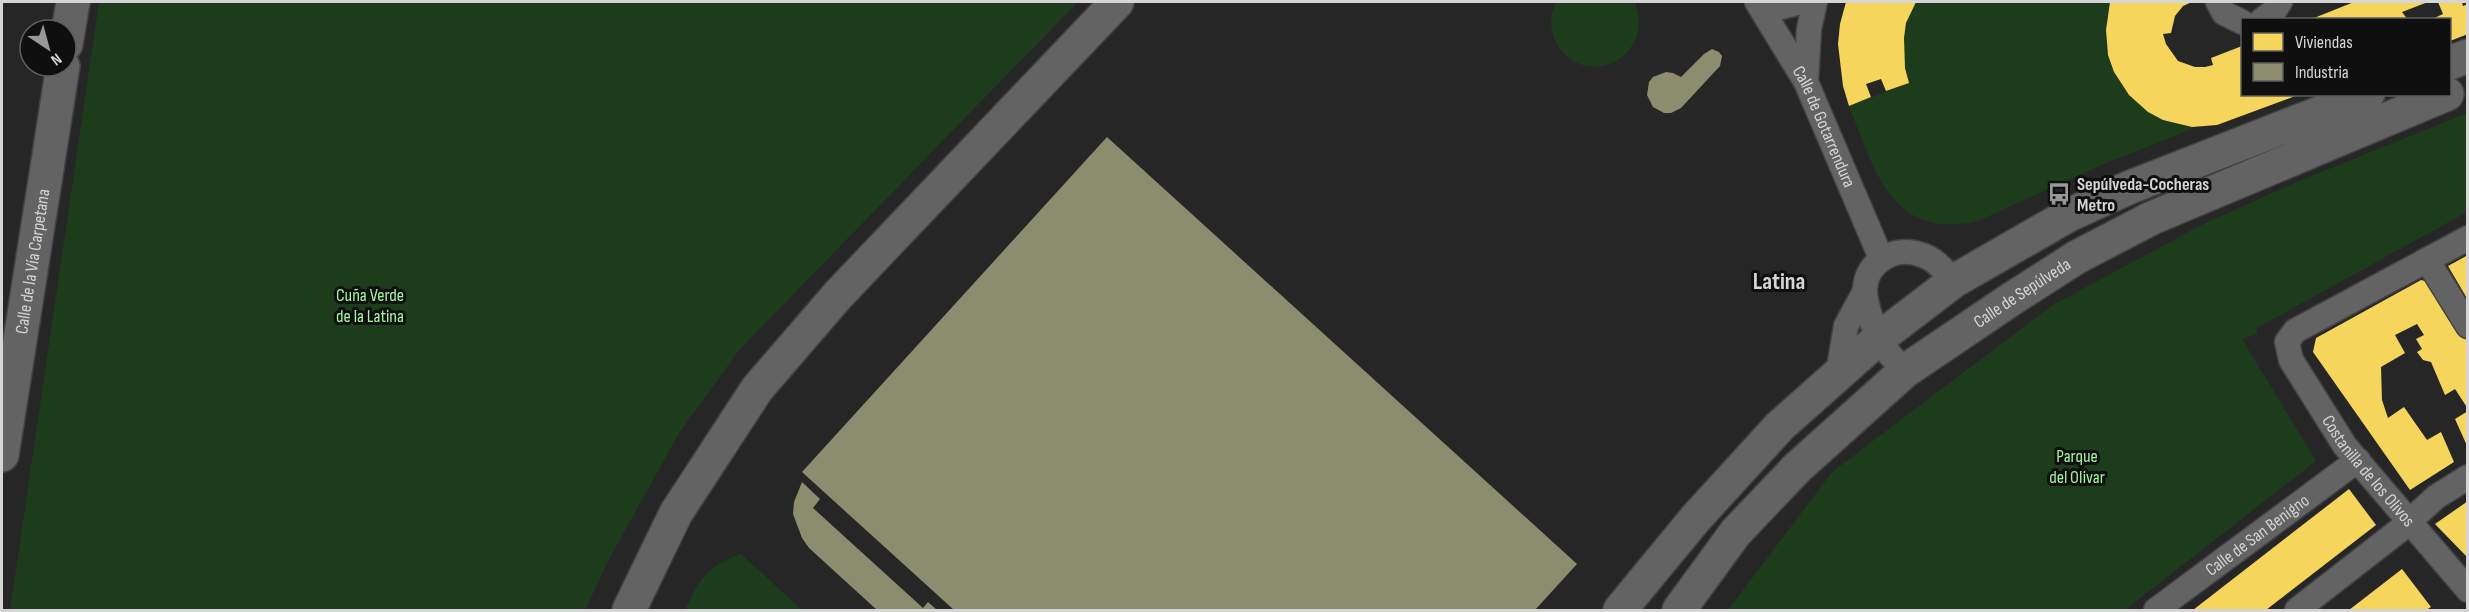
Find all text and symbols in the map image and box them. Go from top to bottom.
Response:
north arrow [18,18,78,78]
legend [2241,18,2451,96]
text: Viviendas [2295,32,2353,53]
text: N [47,49,65,69]
street label: Calle de Gotarrendura [1788,62,1860,191]
text: Industria [2295,62,2349,83]
place label: Sepúlveda-Cocheras Metro [2077,174,2209,216]
bus stop icon: Sepúlveda-Cocheras Metro [2046,181,2072,207]
street label: Calle de la Vía Carpetana [11,187,55,335]
street label: Calle de Sepúlveda [1970,254,2075,333]
district label: Latina [1753,267,1805,296]
park label: Cuña Verde de la Latina [336,285,404,327]
street label: Costanilla de los Olivos [2317,411,2419,531]
park label: Parque del Olivar [2049,446,2105,488]
street label: Calle de San Benigno [2201,490,2313,581]

